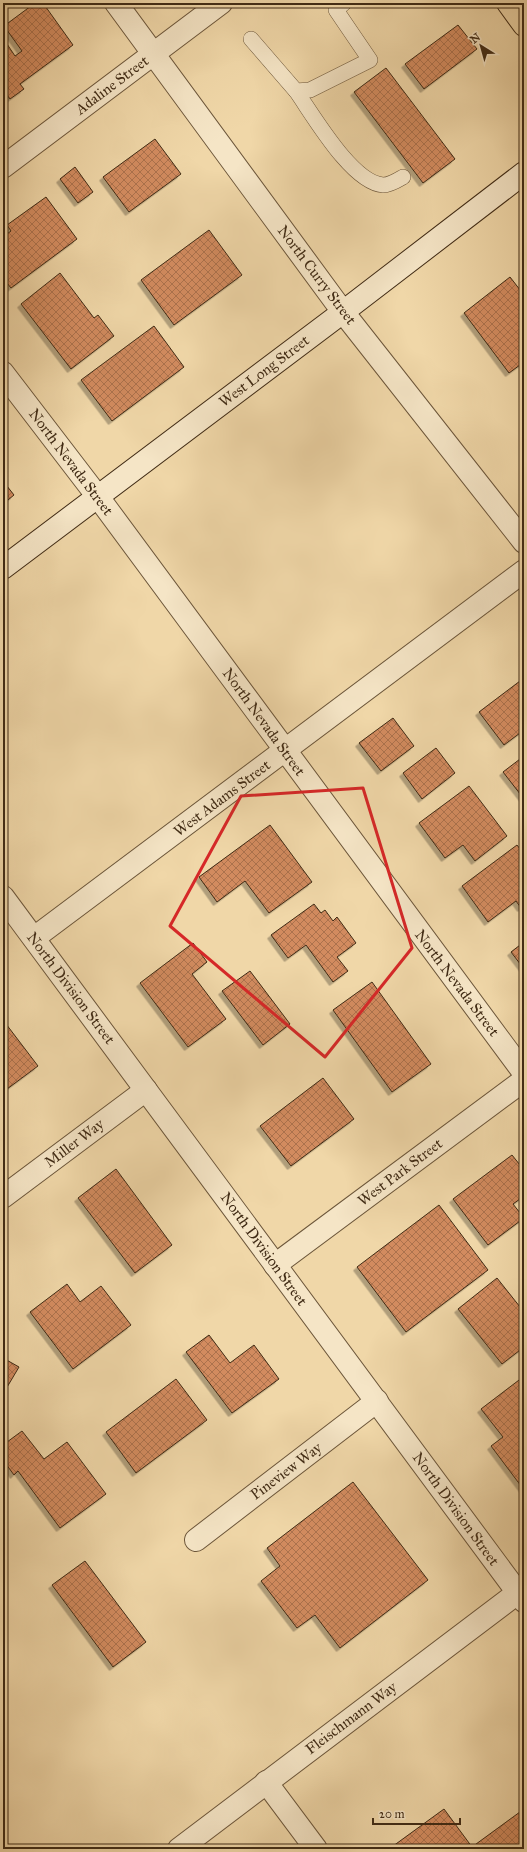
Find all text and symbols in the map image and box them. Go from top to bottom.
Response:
north arrow [461,26,501,66]
text: N [468,30,483,46]
street label: Adaline Street [71,51,153,119]
street label: North Curry Street [274,222,361,329]
street label: West Long Street [215,331,313,411]
street label: North Nevada Street [25,405,117,520]
street label: North Nevada Street [219,664,310,780]
street label: West Adams Street [170,755,274,840]
street label: North Nevada Street [411,926,503,1041]
street label: North Division Street [23,928,119,1048]
street label: Miller Way [41,1114,108,1171]
street label: West Park Street [354,1134,446,1210]
street label: North Division Street [217,1189,312,1310]
street label: Pineview Way [247,1438,326,1504]
street label: North Division Street [409,1449,504,1570]
street label: Fleischmann Way [302,1677,401,1758]
scale bar [373,1800,460,1826]
text: 20 m [379,1807,405,1821]

